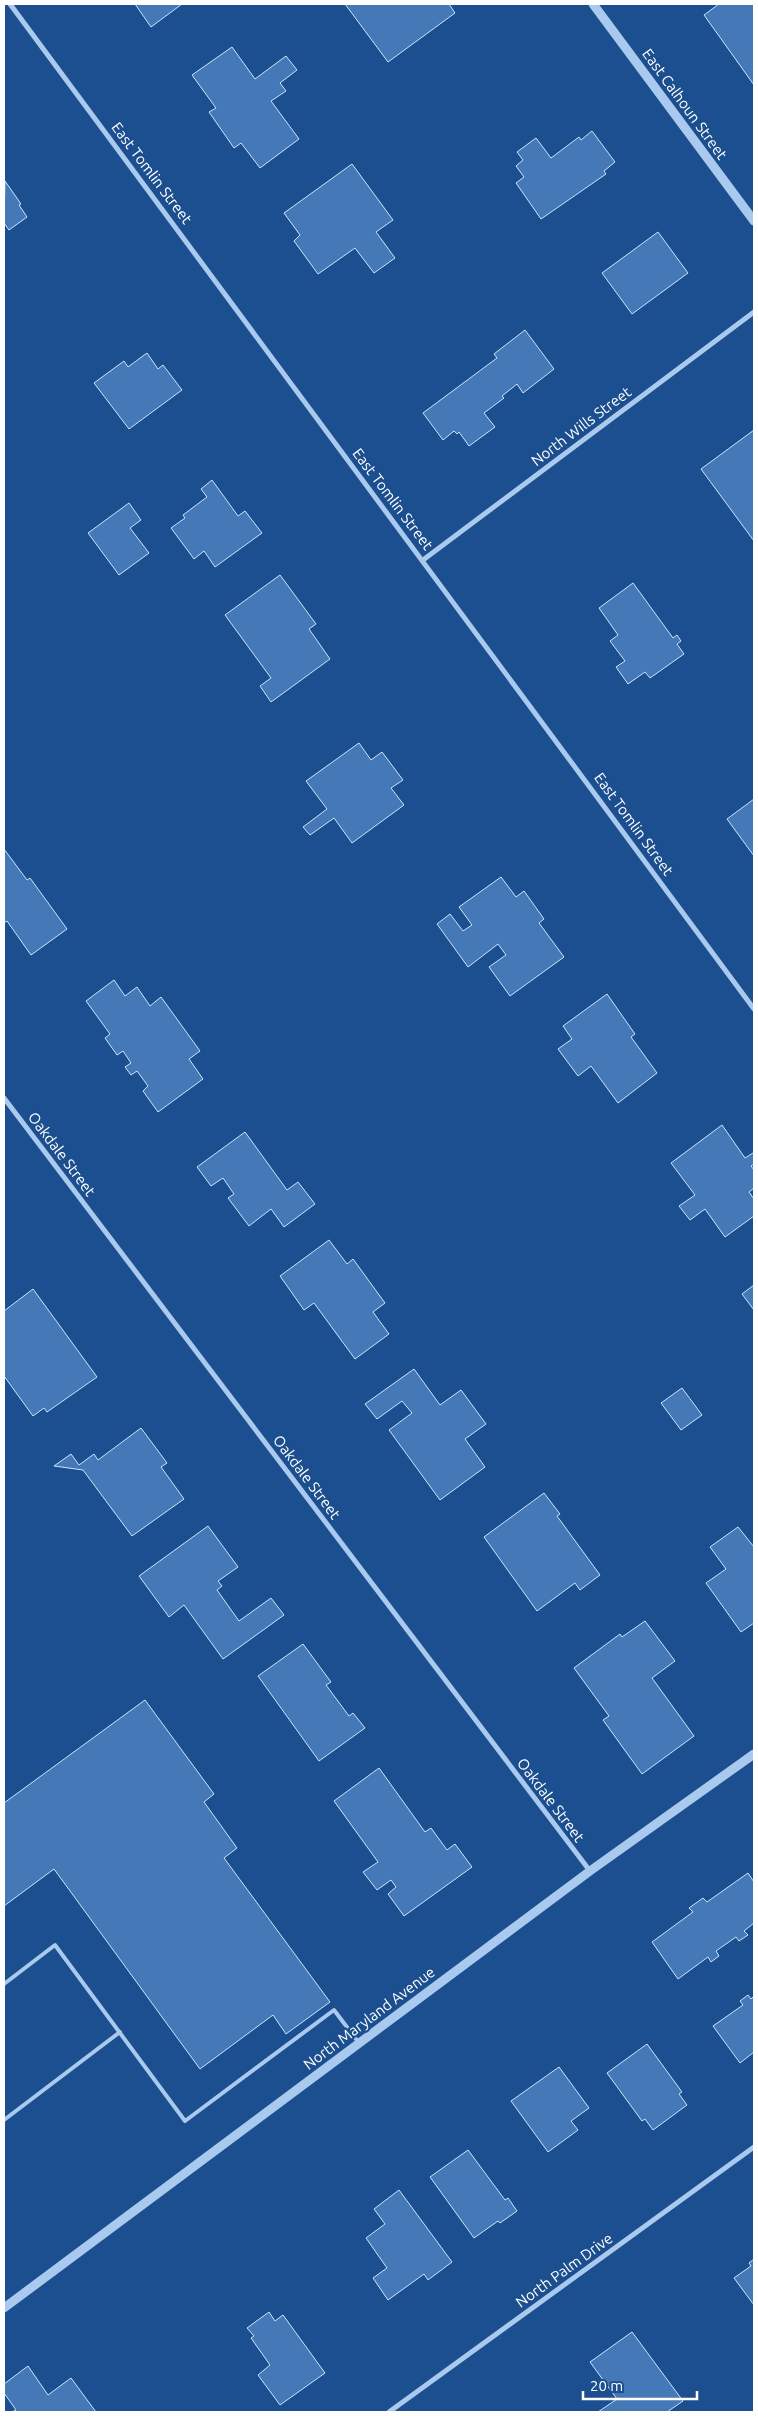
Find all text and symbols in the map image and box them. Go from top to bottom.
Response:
street label: East Calhoun Street [639,45,731,163]
street label: East Tomlin Street [108,119,196,227]
street label: North Wills Street [528,383,634,469]
street label: East Tomlin Street [349,445,437,553]
street label: East Tomlin Street [591,769,677,879]
street label: Oakdale Street [25,1109,99,1199]
street label: Oakdale Street [270,1432,344,1522]
street label: Oakdale Street [514,1755,588,1845]
street label: North Maryland Avenue [300,1963,438,2073]
street label: North Palm Drive [512,2229,616,2311]
scale bar [583,2368,697,2400]
text: 20 m [590,2377,623,2394]

